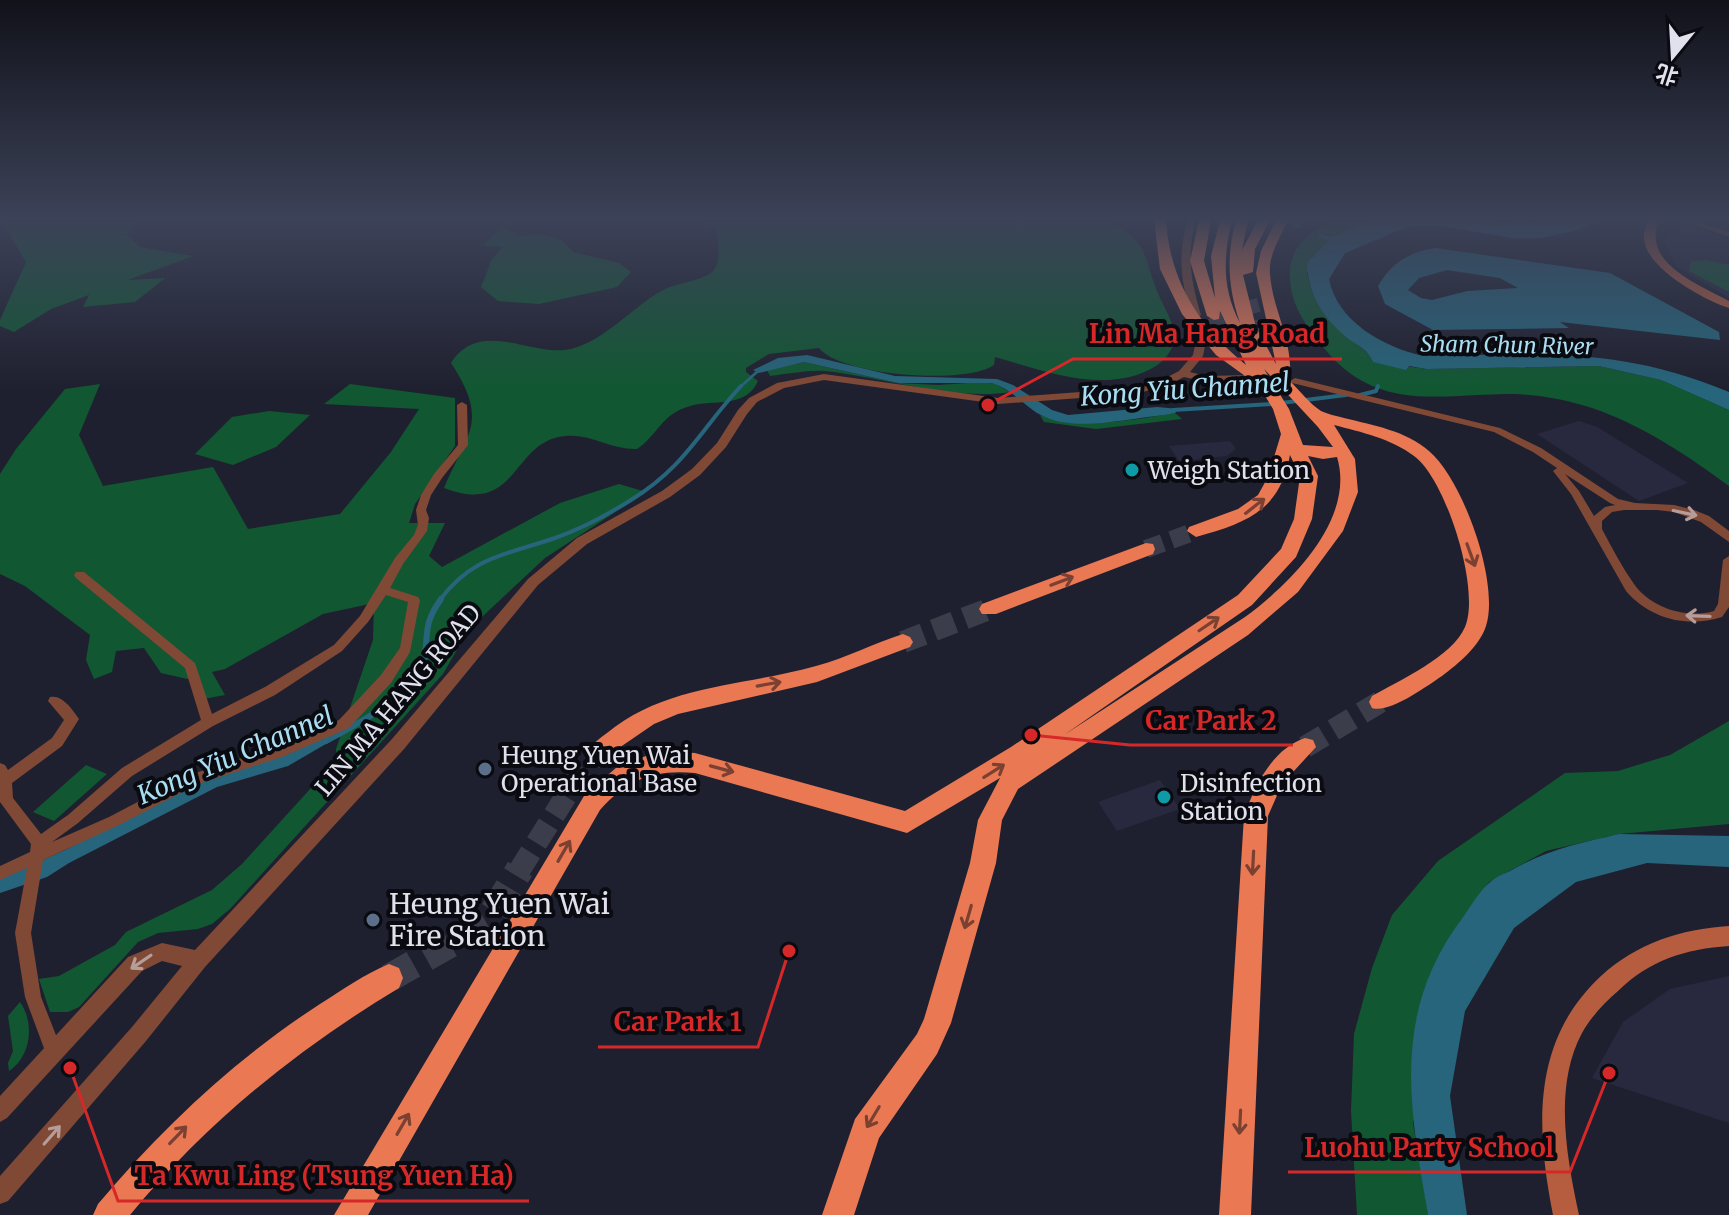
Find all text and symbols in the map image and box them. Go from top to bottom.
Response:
north arrow [1633,16,1713,96]
text: 北 [1652,58,1682,92]
callout: Lin Ma Hang Road [1073,309,1342,359]
text: Lin Ma Hang Road [1089,317,1325,350]
water label: Sham Chun River [1420,329,1595,361]
water label: Kong Yiu Channel [1078,365,1291,413]
place label: Weigh Station [1147,455,1310,486]
marker: Weigh Station [1123,461,1141,479]
one-way arrow [1244,497,1265,515]
one-way arrow [1672,506,1698,521]
one-way arrow [1465,542,1479,567]
one-way arrow [1049,573,1074,587]
street label: LIN MA HANG ROAD [309,598,487,802]
one-way arrow [1685,609,1712,624]
one-way arrow [1197,616,1219,632]
one-way arrow [756,675,782,690]
callout: Car Park 2 [1130,695,1293,745]
water label: Kong Yiu Channel [131,699,338,812]
text: Car Park 2 [1145,704,1277,737]
place label: Heung Yuen Wai Operational Base [501,740,697,799]
marker: Heung Yuen Wai Operational Base [476,760,494,778]
one-way arrow [708,762,734,777]
one-way arrow [982,762,1005,778]
place label: Disinfection Station [1180,768,1322,827]
marker: Disinfection Station [1155,788,1173,806]
one-way arrow [556,840,572,863]
one-way arrow [1245,849,1260,876]
place label: Heung Yuen Wai Fire Station [389,886,610,954]
one-way arrow [960,903,975,929]
marker: Heung Yuen Wai Fire Station [364,911,382,929]
one-way arrow [131,953,153,970]
callout: Car Park 1 [598,997,758,1047]
text: Car Park 1 [614,1005,742,1038]
one-way arrow [865,1105,881,1128]
one-way arrow [1232,1108,1247,1135]
one-way arrow [395,1113,411,1136]
callout: Luohu Party School [1288,1122,1570,1172]
one-way arrow [43,1125,61,1145]
one-way arrow [168,1126,187,1145]
text: Luohu Party School [1304,1131,1554,1164]
callout: Ta Kwu Ling (Tsung Yuen Ha) [118,1151,529,1201]
text: Ta Kwu Ling (Tsung Yuen Ha) [134,1159,514,1192]

